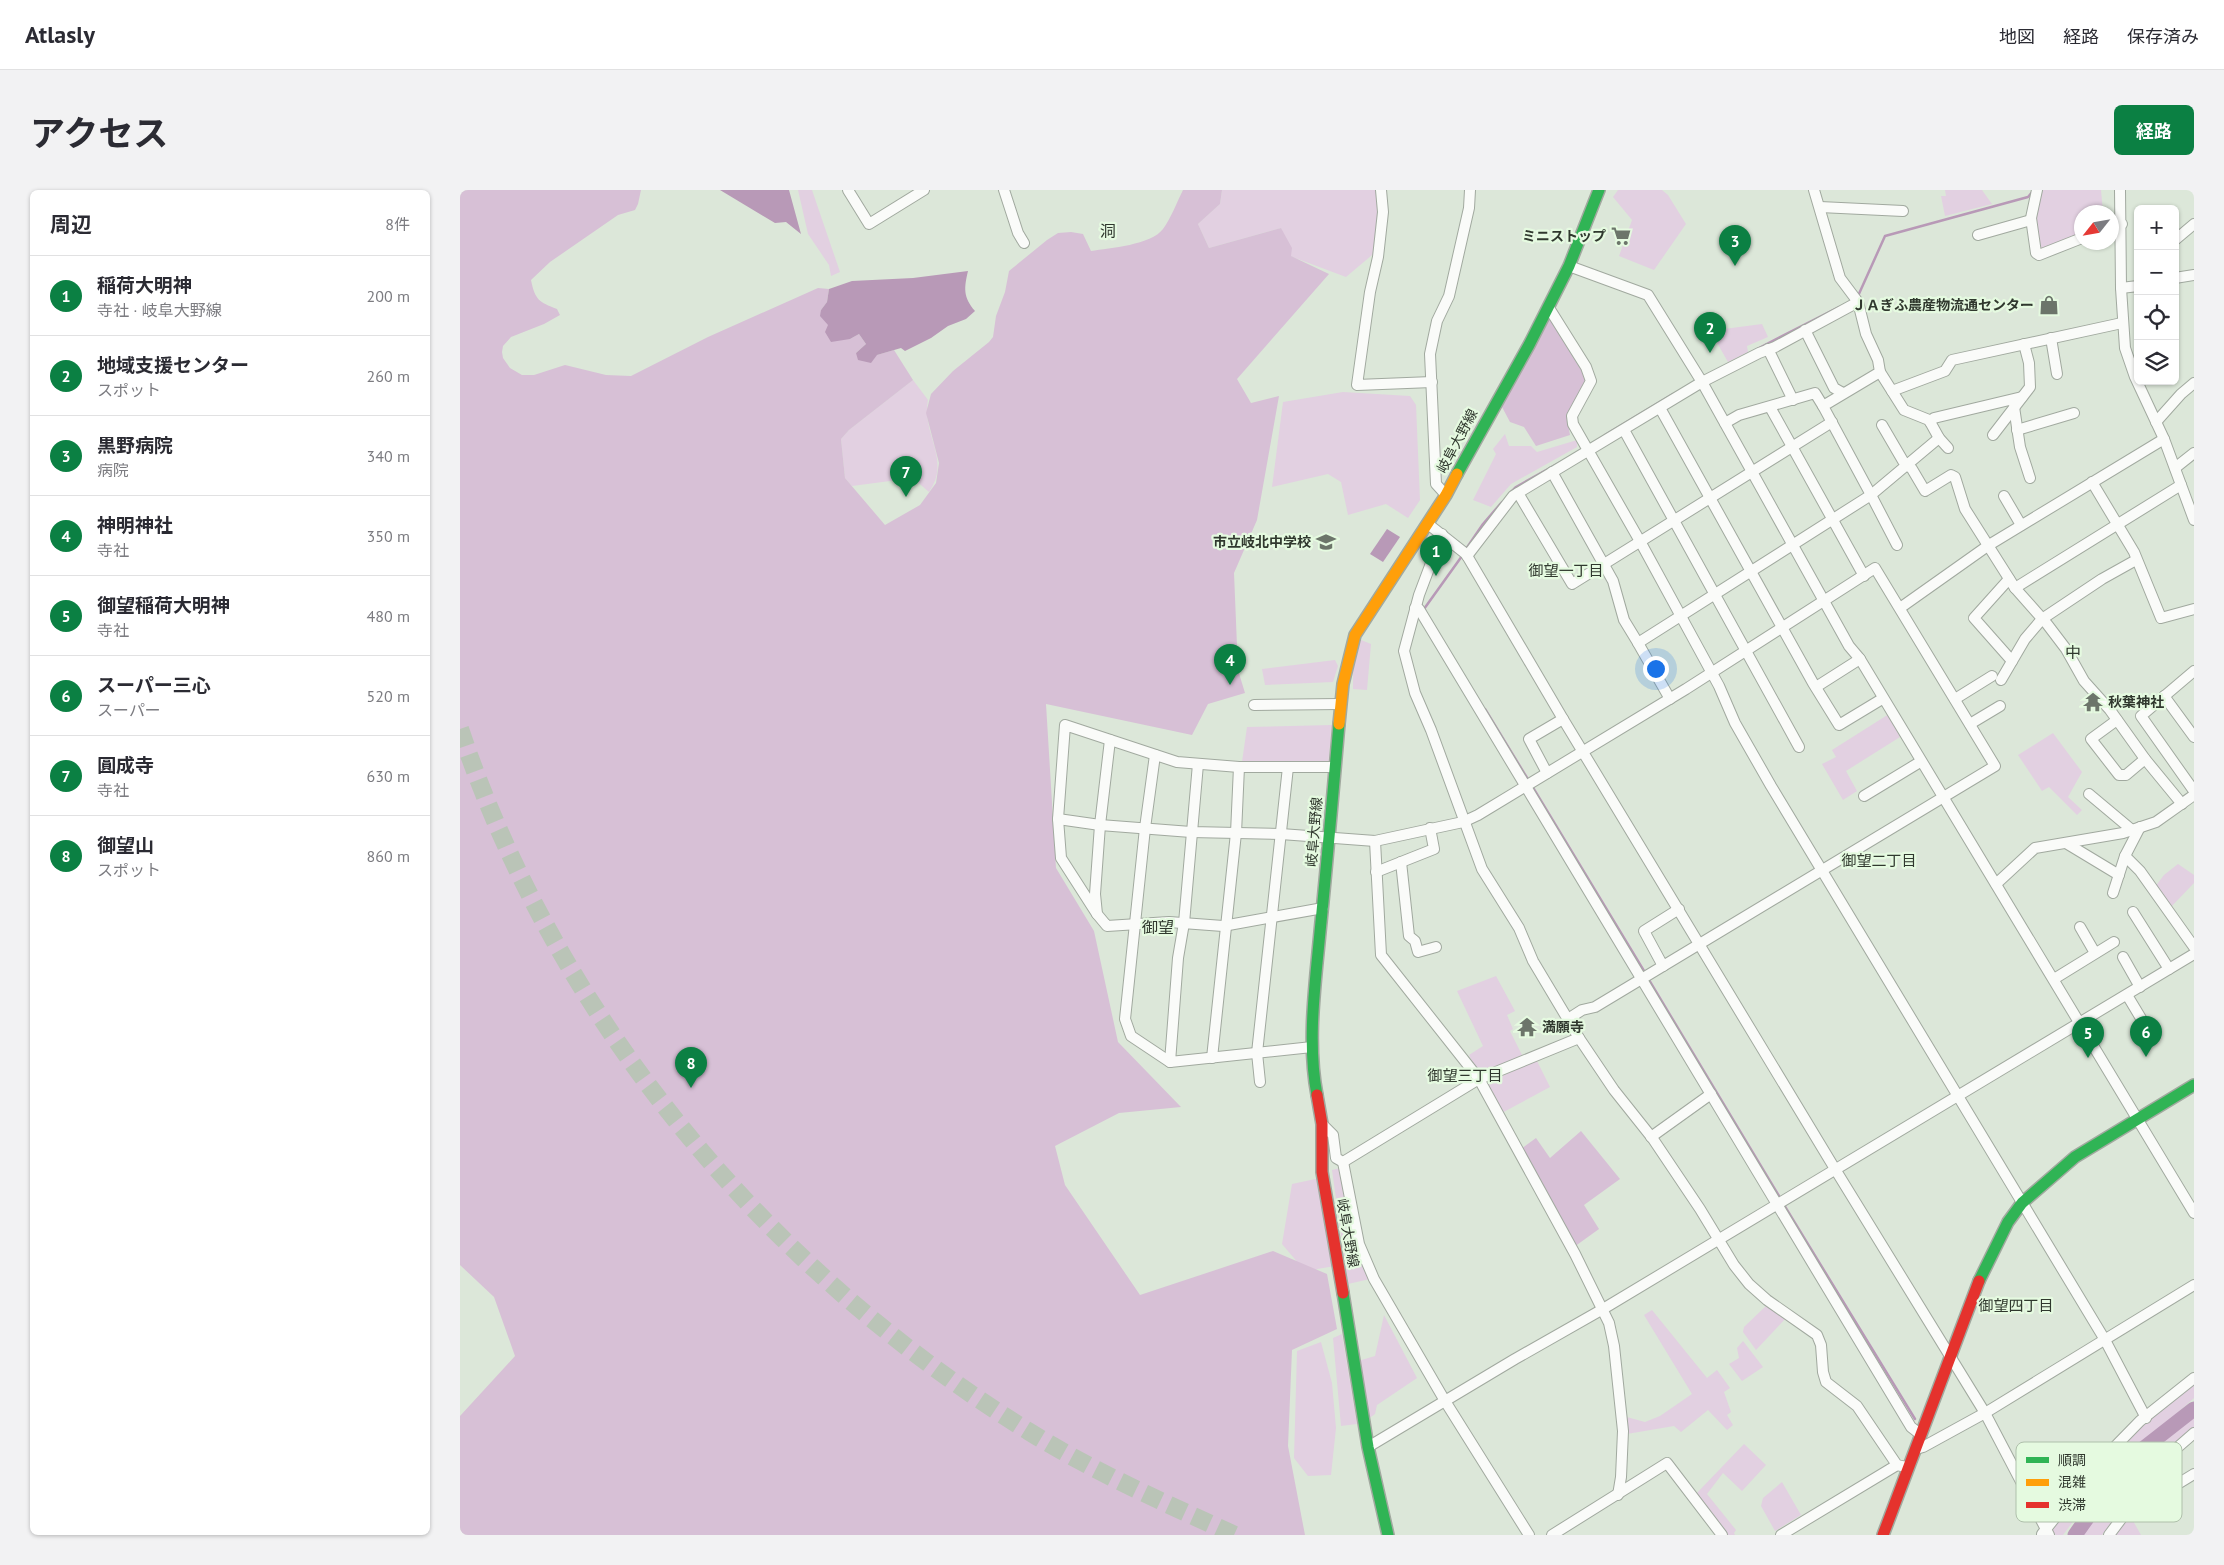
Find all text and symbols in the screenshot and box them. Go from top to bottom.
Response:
text: Atlasly [25,19,95,50]
text: 地図 [1999,25,2035,48]
text: 経路 [2063,25,2099,48]
text: 保存済み [2127,25,2199,48]
button: 経路 [2114,105,2194,155]
text: アクセス [30,110,168,156]
north arrow [2074,205,2119,250]
map controls [2134,205,2179,385]
button: + [2134,205,2179,250]
text: 周辺 [50,211,92,238]
text: 8件 [385,214,410,234]
district label: 洞 [1100,221,1116,241]
supermarket icon: ミニストップ [1610,225,1632,247]
pin: 3 [1719,225,1751,266]
place label: ミニストップ [1522,227,1606,245]
button: − [2134,250,2179,295]
text: 稲荷大明神 [97,273,192,297]
text: 1 [61,286,71,306]
text: 200 m [367,286,410,306]
shop icon: ＪＡぎふ農産物流通センター [2038,294,2060,316]
button: locate [2134,295,2179,340]
place label: ＪＡぎふ農産物流通センター [1852,296,2034,314]
text: 寺社 · 岐阜大野線 [97,300,222,320]
pin: 2 [1694,312,1726,353]
button: layers [2134,340,2179,385]
text: 地域支援センター [97,353,249,377]
text: 2 [61,366,71,386]
text: 260 m [367,366,410,386]
text: スポット [97,380,161,400]
street label: 岐阜大野線 [1433,406,1481,476]
text: 黒野病院 [97,433,173,457]
text: 3 [61,446,71,466]
text: 340 m [367,446,410,466]
pin: 7 [890,456,922,497]
text: 病院 [97,460,129,480]
text: 神明神社 [97,513,173,537]
text: 4 [61,526,71,546]
text: 350 m [367,526,410,546]
school or university icon: 市立岐北中学校 [1315,531,1337,553]
place label: 市立岐北中学校 [1213,533,1311,551]
pin: 1 [1420,535,1452,576]
text: 寺社 [97,540,129,560]
district label: 御望一丁目 [1528,561,1604,580]
text: 御望稲荷大明神 [97,593,230,617]
text: 5 [61,606,71,626]
text: 480 m [367,606,410,626]
text: 寺社 [97,620,129,640]
district label: 中 [2065,642,2081,662]
pin: 4 [1214,644,1246,685]
your location [1643,656,1669,682]
text: スーパー三心 [97,673,211,697]
text: 6 [61,686,71,706]
text: 520 m [367,686,410,706]
temple icon: 秋葉神社 [2082,691,2104,713]
place label: 秋葉神社 [2108,693,2164,711]
text: スーパー [97,700,161,720]
text: 圓成寺 [97,753,154,777]
text: 7 [61,766,71,786]
text: 630 m [367,766,410,786]
text: 寺社 [97,780,129,800]
street label: 岐阜大野線 [1302,796,1326,868]
text: 御望山 [97,833,154,857]
text: 8 [61,846,71,866]
text: 860 m [367,846,410,866]
district label: 御望二丁目 [1841,851,1917,870]
text: スポット [97,860,161,880]
district label: 御望 [1142,917,1174,937]
temple icon: 満願寺 [1516,1016,1538,1038]
pin: 6 [2130,1016,2162,1057]
pin: 5 [2072,1017,2104,1058]
place label: 満願寺 [1542,1018,1584,1036]
pin: 8 [675,1047,707,1088]
district label: 御望三丁目 [1427,1066,1503,1085]
street label: 岐阜大野線 [1333,1197,1363,1269]
district label: 御望四丁目 [1978,1296,2054,1315]
legend [2016,1442,2182,1522]
text: 順調 [2058,1451,2086,1469]
text: 混雑 [2058,1473,2086,1491]
text: 渋滞 [2058,1496,2086,1514]

